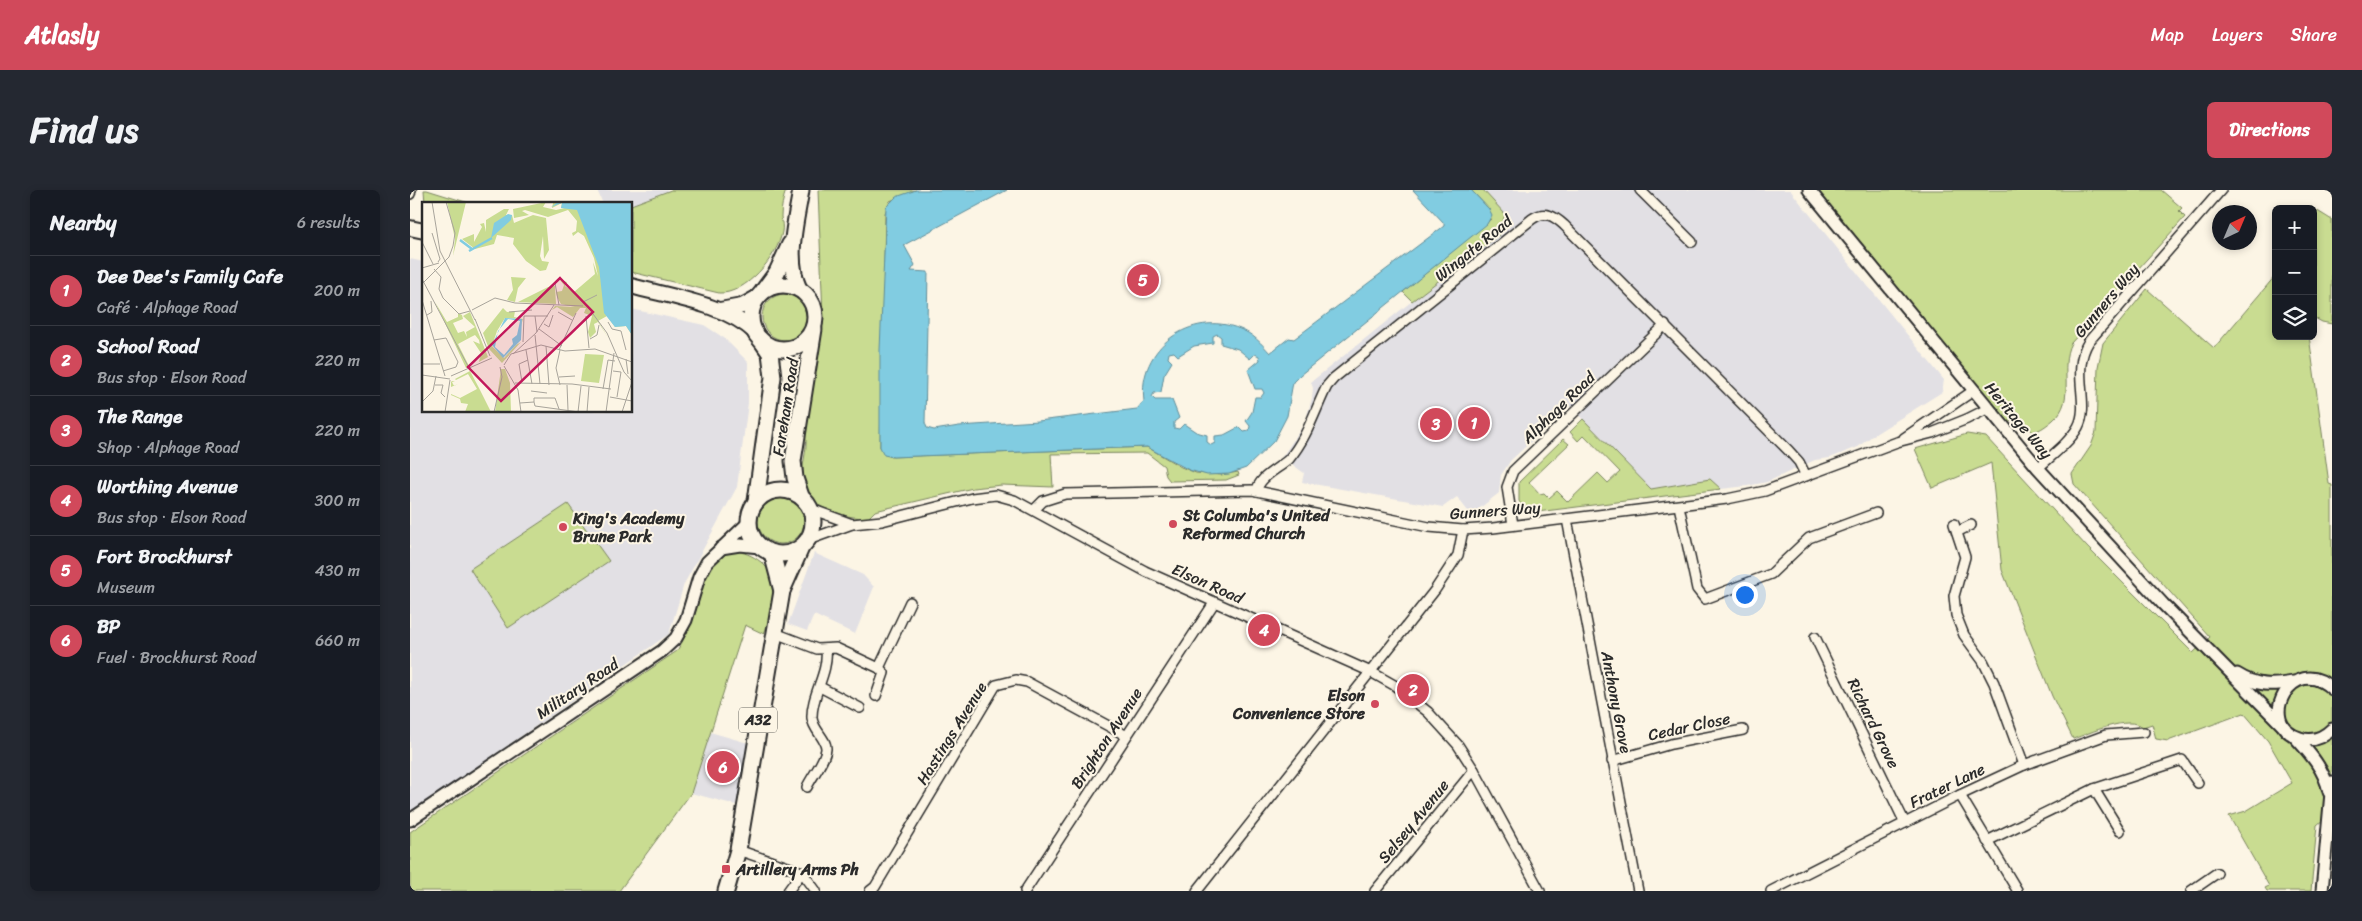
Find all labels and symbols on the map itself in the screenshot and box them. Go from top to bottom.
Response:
inset map [422,202,632,412]
north arrow [2212,205,2257,250]
street label: Wingate Road [1428,207,1520,289]
street label: Gunners Way [2066,256,2147,344]
pin: 5 [1127,261,1159,299]
street label: Fareham Road [763,355,808,458]
street label: Alphage Road [1514,363,1604,451]
street label: Heritage Way [1977,375,2061,466]
pin: 1 [1458,404,1490,442]
pin: 3 [1420,405,1452,443]
street label: Gunners Way [1449,493,1542,528]
place label: St Columba's United Reformed Church [1182,501,1331,548]
place label: King's Academy Brune Park [572,504,685,551]
marker: St Columba's United Reformed Church [1167,518,1179,530]
marker: King's Academy Brune Park [557,521,569,533]
street label: Elson Road [1167,555,1250,613]
your location [1732,582,1758,608]
pin: 4 [1248,611,1280,649]
street label: Anthony Grove [1592,648,1641,756]
street label: Military Road [530,649,626,727]
pin: 2 [1397,671,1429,709]
street label: Richard Grove [1839,673,1908,774]
street label: Hastings Avenue [908,676,995,791]
place label: Elson Convenience Store [1232,681,1366,728]
street label: Brighton Avenue [1063,682,1150,795]
marker: Elson Convenience Store [1369,698,1381,710]
street label: Cedar Close [1645,704,1733,749]
road number: A32 [739,708,777,732]
pin: 6 [707,748,739,786]
street label: Frater Lane [1904,755,1990,816]
street label: Selsey Avenue [1370,773,1457,870]
place label: Artillery Arms Ph [735,855,859,884]
marker: Artillery Arms Ph [720,863,732,875]

